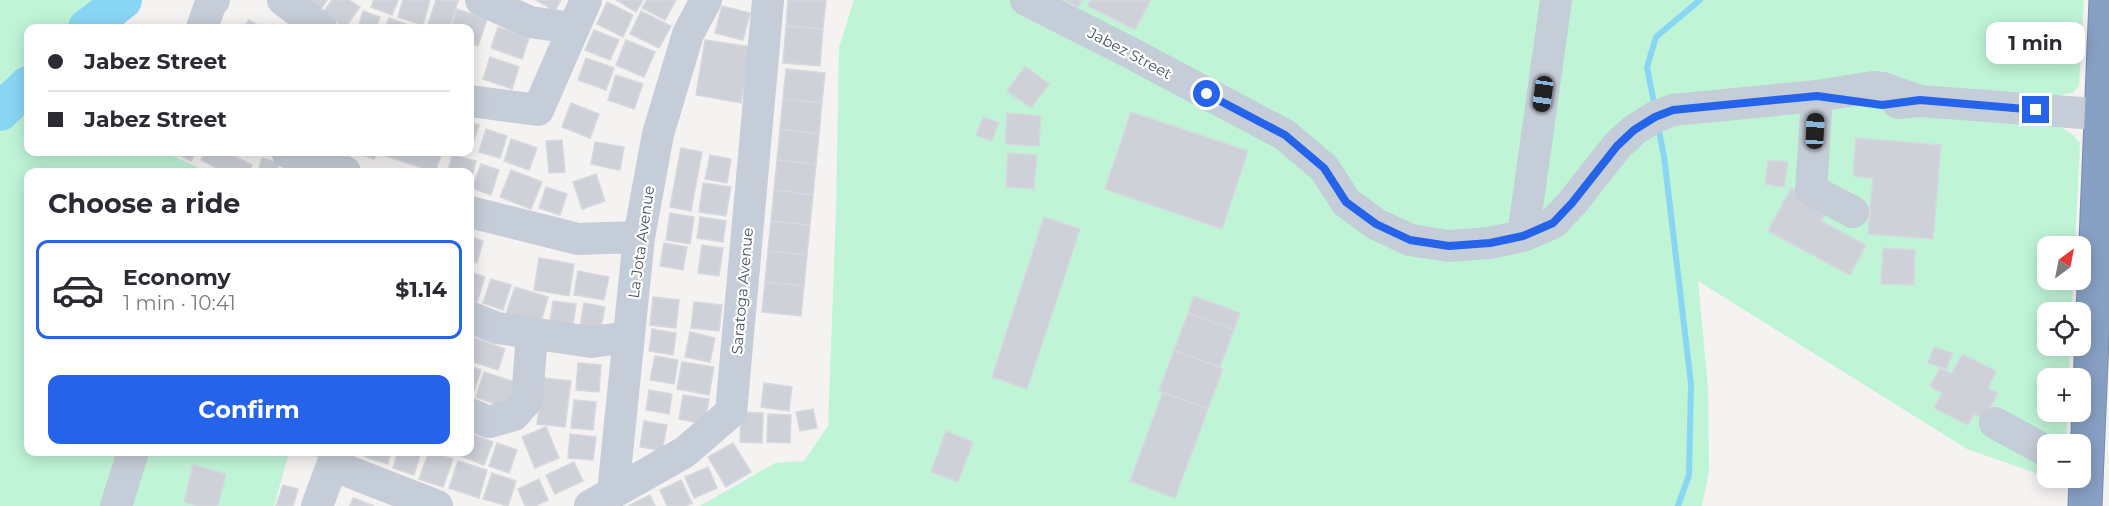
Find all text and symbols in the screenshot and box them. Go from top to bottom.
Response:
street label: Jabez Street [1084,22,1175,83]
callout: 1 min [1986,23,2086,65]
text: 1 min [2008,31,2063,55]
text: Jabez Street [84,48,227,75]
car [1532,75,1554,113]
route start [1193,80,1220,107]
route end [2022,96,2049,123]
text: Jabez Street [84,106,227,133]
car [1805,113,1825,149]
street label: La Jota Avenue [624,184,658,300]
text: Choose a ride [48,187,240,220]
street label: Saratoga Avenue [727,227,757,355]
north arrow [2037,236,2091,290]
map controls [2037,236,2091,488]
icon: car [51,263,105,317]
text: Economy [123,264,231,291]
text: $1.14 [395,276,447,303]
text: 1 min · 10:41 [123,291,236,315]
button: locate [2037,302,2091,356]
button: + [2037,368,2091,422]
button: Confirm [48,375,450,444]
button: − [2037,434,2091,488]

